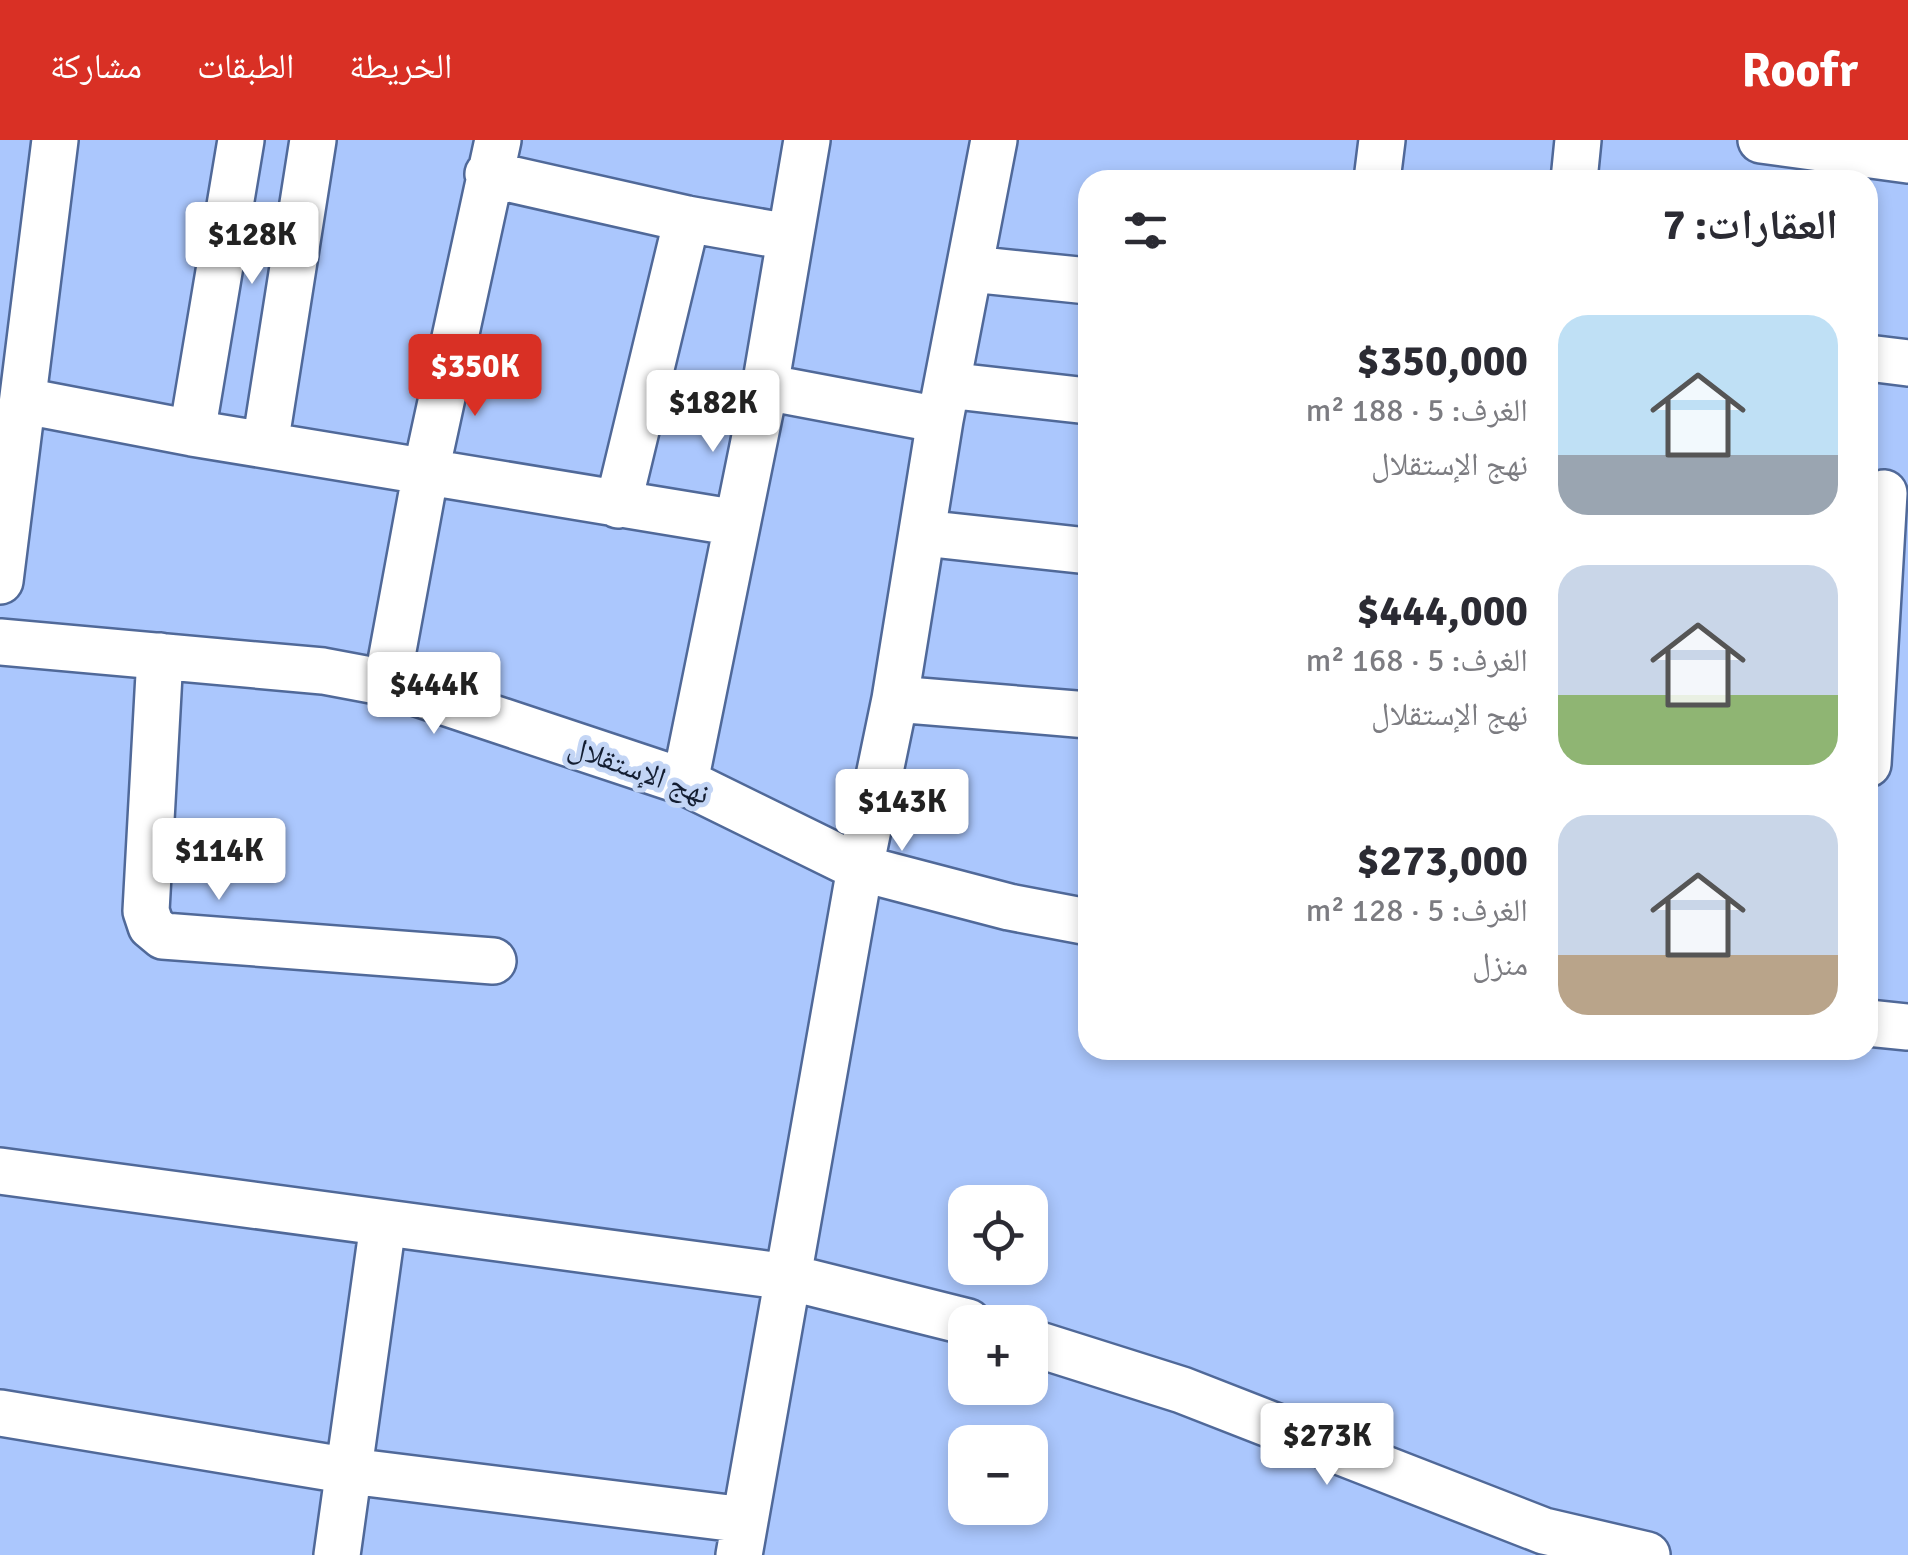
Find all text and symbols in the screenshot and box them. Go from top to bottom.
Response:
text: Roofr [1742,41,1858,100]
text: مشاركة [50,45,142,88]
text: الطبقات [197,45,294,88]
text: الخريطة [349,45,452,88]
text: العقارات: 7 [1663,200,1838,251]
pin: $128K [182,202,322,287]
icon: filters [1118,203,1173,258]
text: $128K [208,215,296,254]
pin: $350K [405,334,545,419]
text: $350,000 [1357,336,1528,387]
text: $350K [431,347,519,386]
icon: home [1638,355,1758,475]
pin: $182K [643,370,783,455]
text: $182K [669,383,757,422]
text: الغرف: 5 · 188 m² [1306,391,1528,430]
text: نهج الإستقلال [1371,445,1528,484]
text: $444,000 [1357,586,1528,637]
icon: home [1638,605,1758,725]
text: الغرف: 5 · 168 m² [1306,641,1528,680]
pin: $444K [364,652,504,737]
text: $444K [390,665,478,704]
text: نهج الإستقلال [1371,695,1528,734]
street label: نهج الإستقلال [563,728,714,813]
pin: $143K [832,769,972,854]
text: $143K [858,782,946,821]
pin: $114K [149,818,289,903]
text: $114K [175,831,263,870]
text: $273,000 [1357,836,1528,887]
icon: home [1638,855,1758,975]
text: الغرف: 5 · 128 m² [1306,891,1528,930]
text: منزل [1472,945,1528,984]
map controls [948,1185,1048,1525]
button: locate [948,1185,1048,1285]
button: + [948,1305,1048,1405]
pin: $273K [1257,1403,1397,1488]
text: $273K [1283,1416,1371,1455]
button: − [948,1425,1048,1525]

